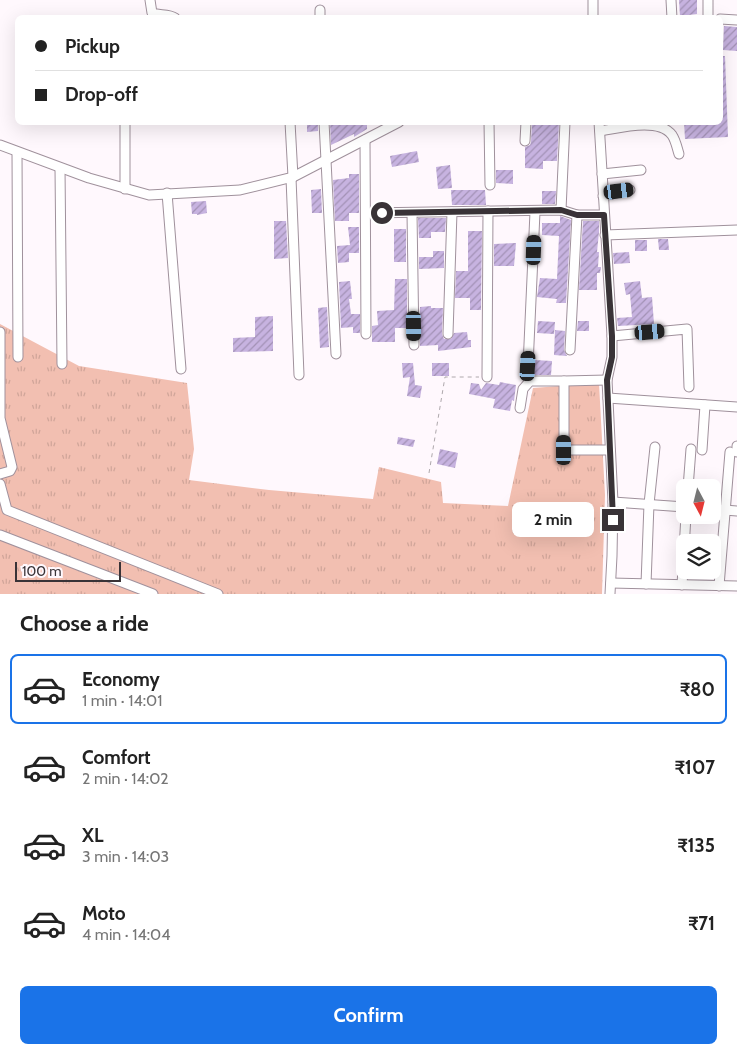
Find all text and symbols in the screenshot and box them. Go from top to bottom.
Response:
text: Pickup [65,35,120,58]
text: Drop-off [65,83,138,106]
car [603,182,634,200]
route start [371,202,393,224]
car [525,235,542,265]
car [406,311,421,341]
car [634,323,665,341]
car [519,351,536,381]
car [556,435,571,465]
north arrow [676,479,721,524]
map controls [676,479,721,579]
callout: 2 min [513,502,596,538]
route end [602,509,624,531]
text: 2 min [534,510,572,529]
button: layers [676,534,721,579]
scale bar [15,559,121,582]
text: 100 m [22,562,62,580]
text: Choose a ride [20,610,149,637]
icon: car [22,667,67,712]
text: Economy [82,668,160,691]
text: ₹80 [680,678,715,701]
text: 1 min · 14:01 [82,691,162,710]
icon: car [22,745,67,790]
text: Comfort [82,746,151,769]
text: ₹107 [675,756,715,779]
text: 2 min · 14:02 [82,769,169,788]
icon: car [22,823,67,868]
text: XL [82,824,103,847]
text: ₹135 [677,834,715,857]
text: 3 min · 14:03 [82,847,169,866]
icon: car [22,901,67,946]
text: Moto [82,902,126,925]
text: ₹71 [688,912,715,935]
text: 4 min · 14:04 [82,925,170,944]
button: Confirm [20,986,717,1044]

